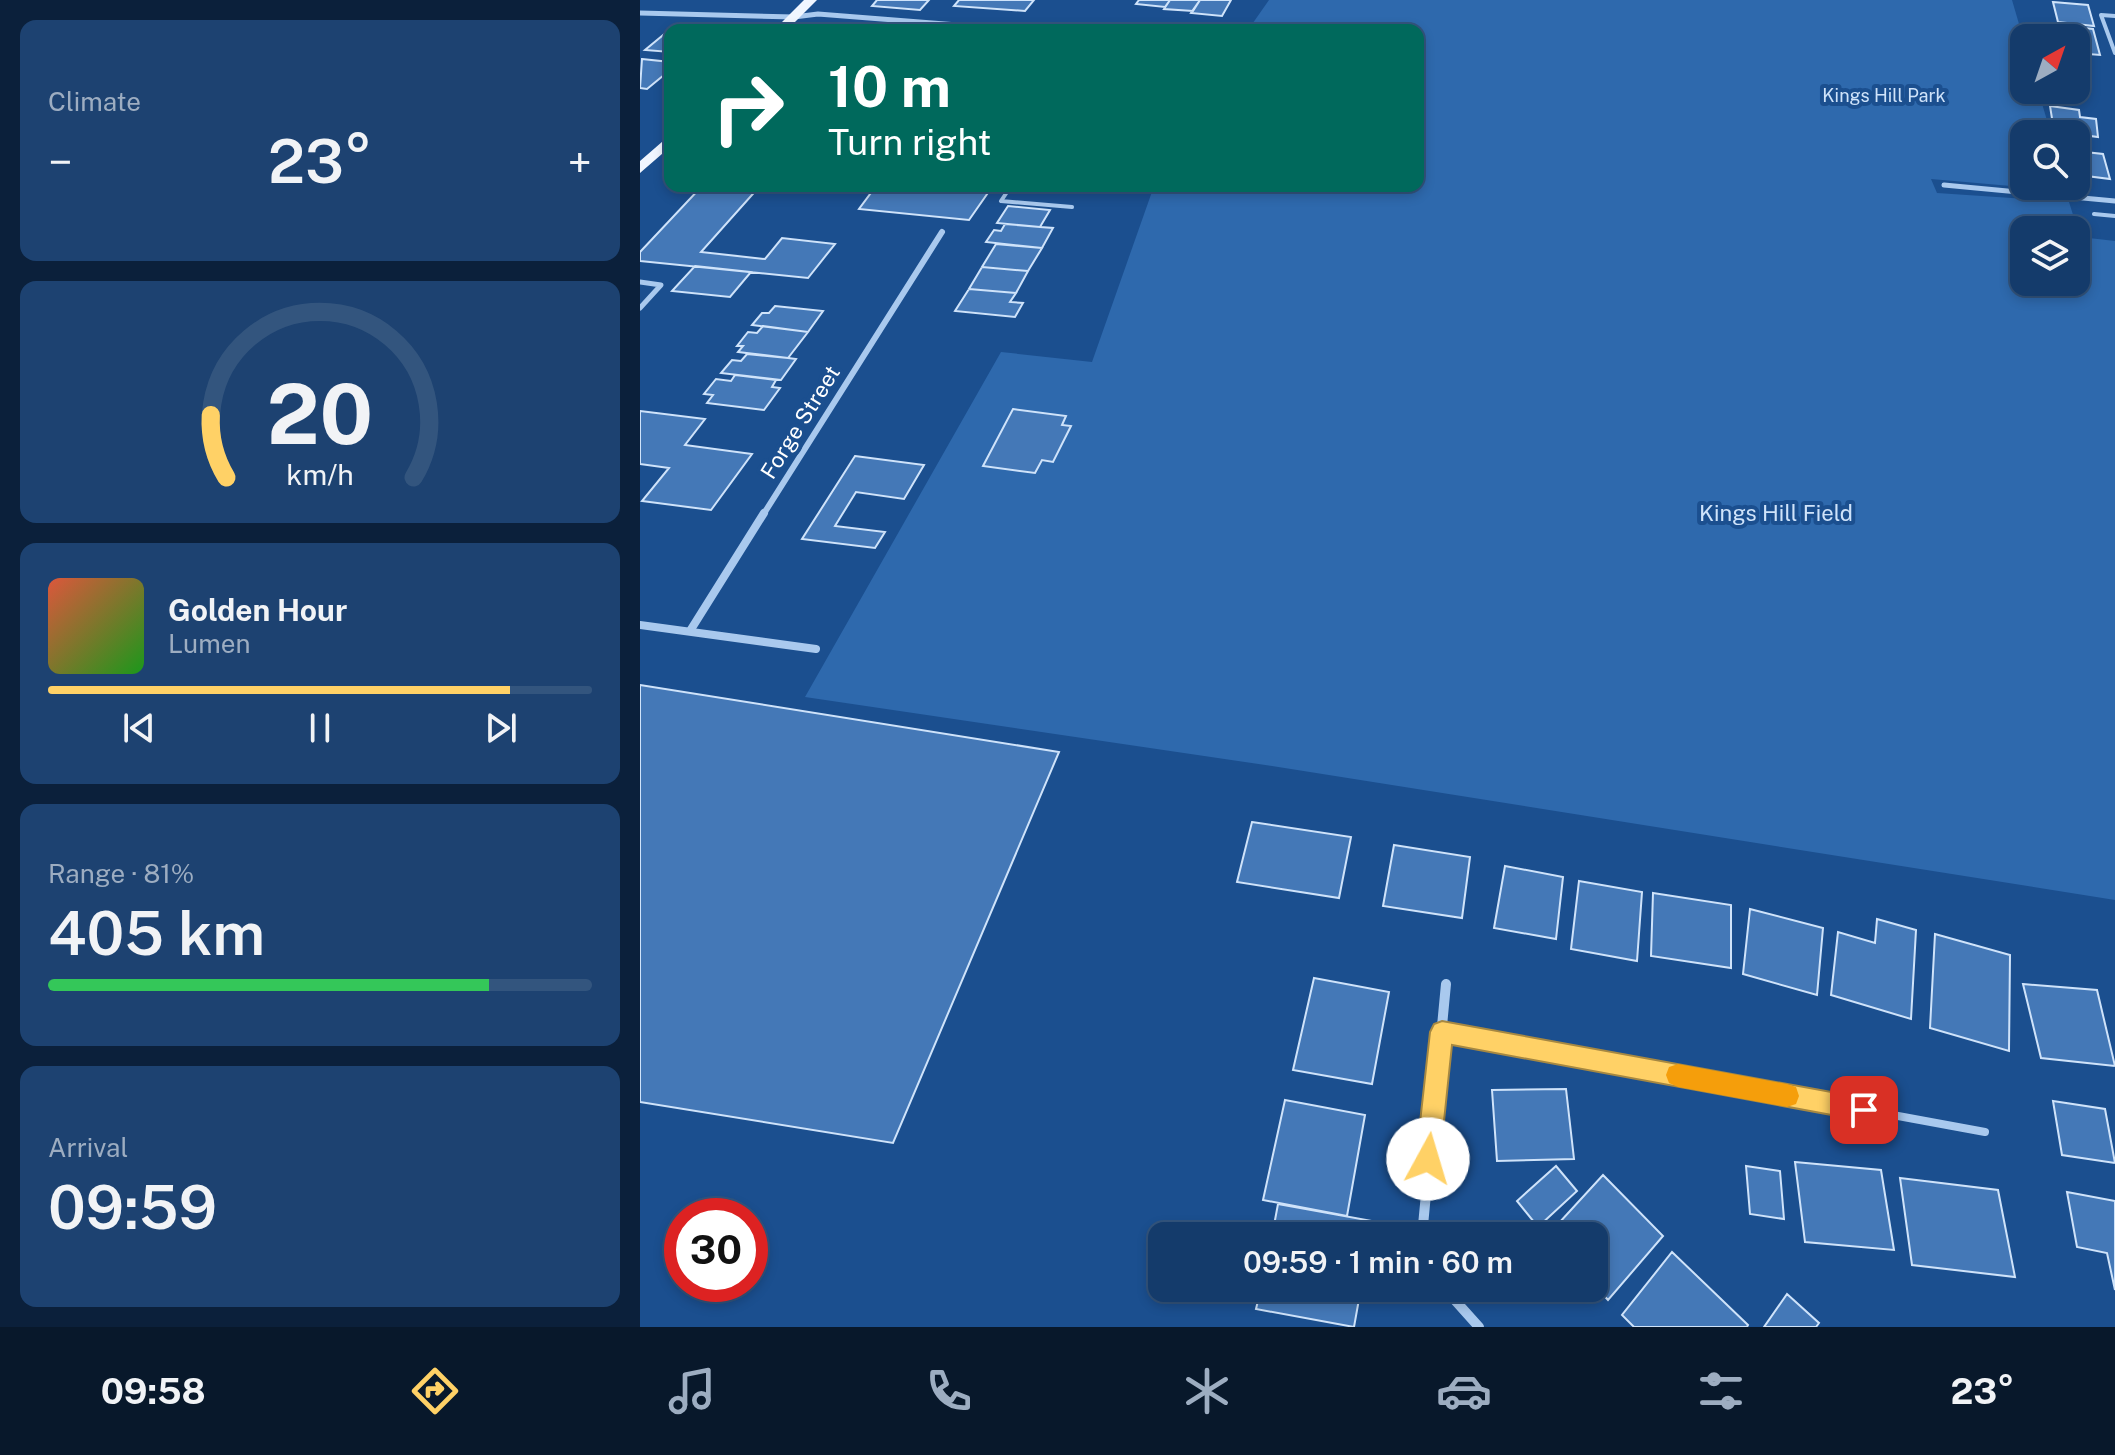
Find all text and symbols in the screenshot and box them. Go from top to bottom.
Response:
north arrow [2010,24,2090,104]
map controls [2010,24,2090,296]
text: 10 m [828,54,951,120]
icon: right [696,56,800,160]
park label: Kings Hill Park [1822,85,1946,106]
text: Climate [48,86,141,117]
button: search [2010,120,2090,200]
text: Turn right [828,121,991,163]
text: 23° [268,126,372,197]
text: − [48,136,72,188]
text: + [568,136,592,188]
button: layers [2010,216,2090,296]
street label: Forge Street [755,361,845,483]
text: 20 [267,365,373,463]
text: km/h [286,458,354,491]
park label: Kings Hill Field [1699,500,1853,526]
text: Golden Hour [168,592,347,628]
text: Lumen [168,628,251,659]
icon: previous [117,706,161,750]
icon: pause [298,706,342,750]
icon: next [479,706,523,750]
text: Range · 81% [48,858,194,889]
text: 405 km [48,898,265,969]
pin [1830,1076,1898,1144]
icon: arrive [1842,1088,1886,1132]
position arrow [1386,1117,1470,1201]
text: Arrival [48,1132,128,1163]
text: 09:59 [48,1172,217,1243]
speed limit sign: 30 [664,1198,768,1302]
text: 09:59 · 1 min · 60 m [1243,1244,1513,1280]
icon: directions [407,1363,463,1419]
icon: music [664,1363,720,1419]
icon: phone [921,1363,977,1419]
icon: climate [1179,1363,1235,1419]
icon: car [1436,1363,1492,1419]
icon: filters [1693,1363,1749,1419]
text: 09:58 [101,1370,206,1412]
text: 23° [1950,1370,2014,1412]

